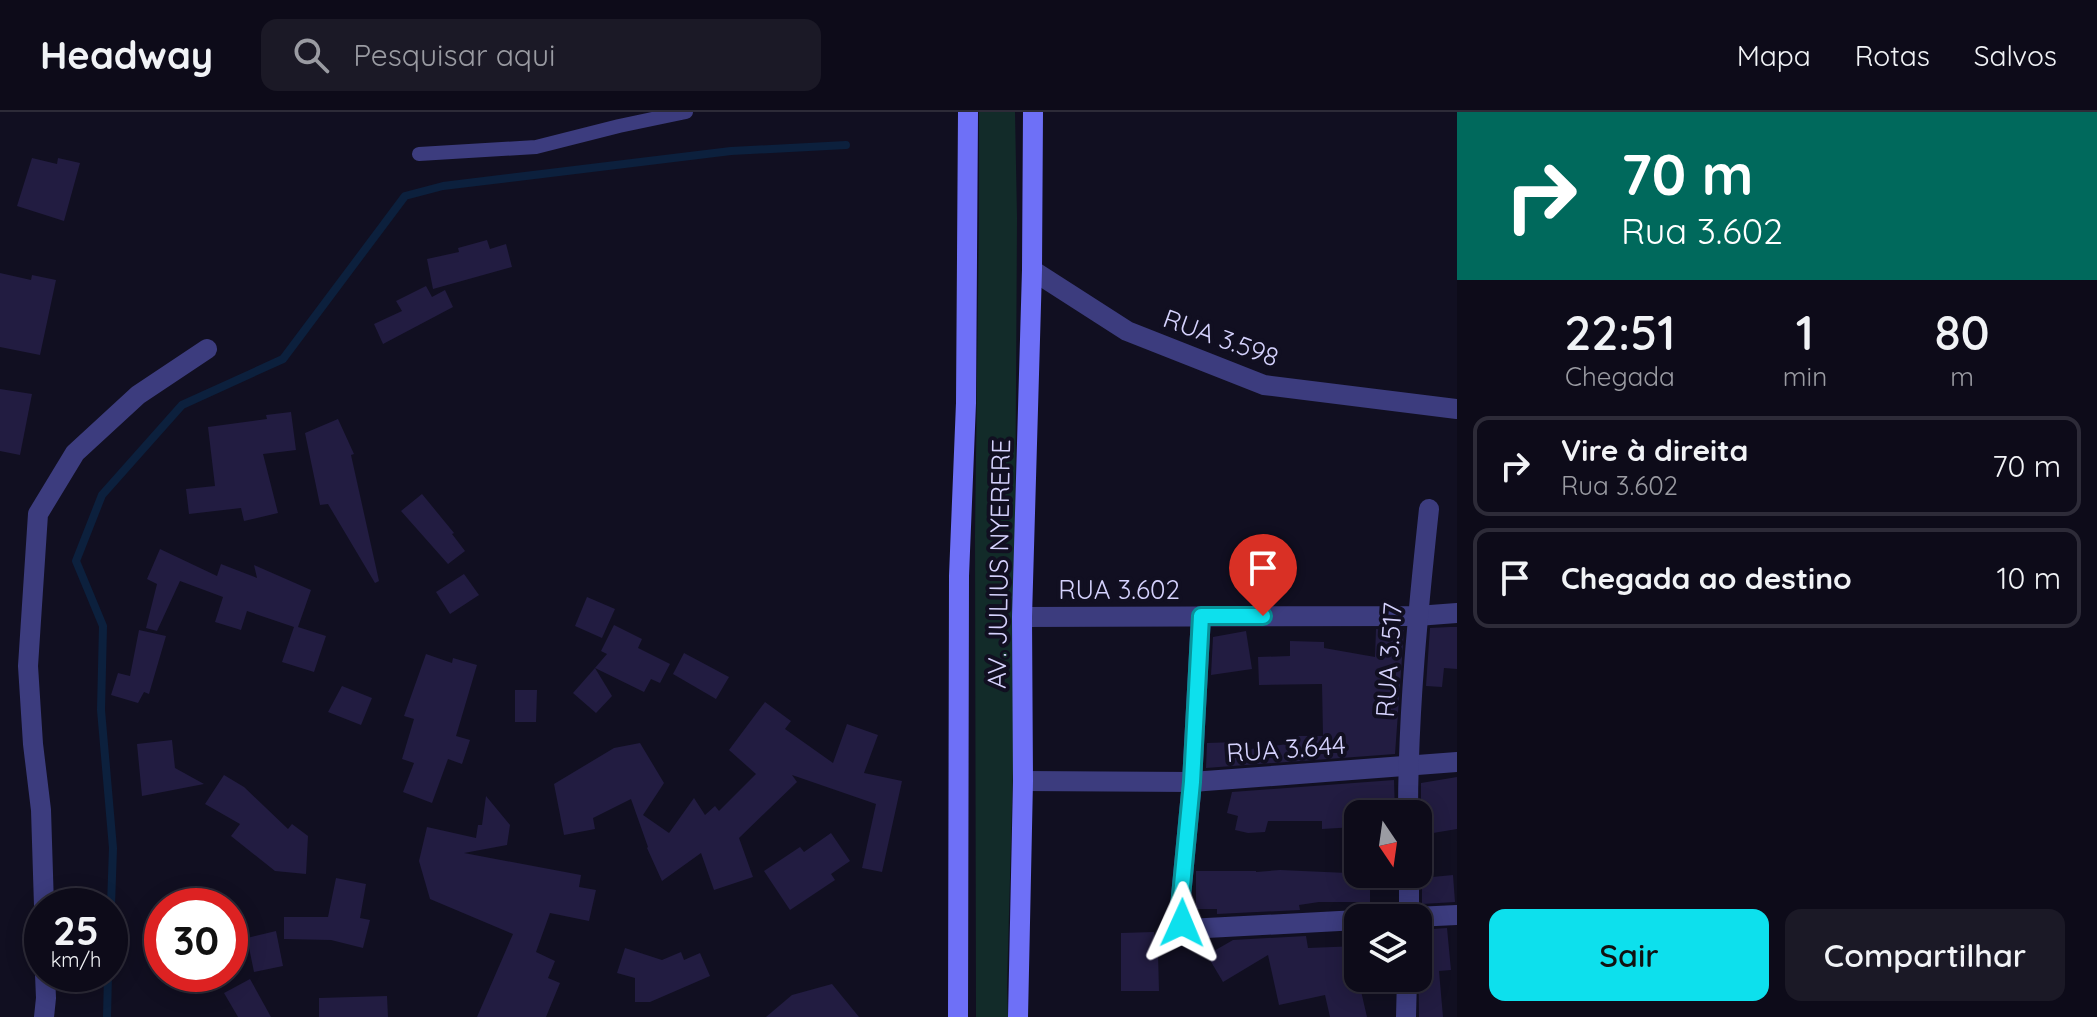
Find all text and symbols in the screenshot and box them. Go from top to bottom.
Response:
search box [261,19,821,91]
text: Headway [40,31,213,79]
icon: search [289,33,333,77]
text: Pesquisar aqui [353,36,556,74]
text: Mapa [1737,38,1811,73]
text: Rotas [1855,38,1930,73]
text: Salvos [1974,38,2057,73]
text: 70 m [1621,139,1753,209]
icon: right [1489,144,1593,248]
text: Rua 3.602 [1621,208,1783,253]
street label: RUA 3.598 [1159,301,1283,374]
text: 22:51 [1564,302,1676,362]
text: 1 [1796,302,1814,362]
text: 80 [1934,302,1990,362]
text: Chegada [1565,360,1675,393]
text: min [1783,360,1827,393]
text: m [1950,360,1974,393]
text: Vire à direita [1561,431,1748,469]
street label: AV. JULIUS NYERERE [980,439,1017,689]
icon: right [1493,444,1537,488]
text: 70 m [1992,447,2061,485]
text: Rua 3.602 [1561,469,1678,502]
pin [1229,534,1297,616]
icon: arrive [1241,546,1285,590]
icon: arrive [1493,556,1537,600]
text: Chegada ao destino [1561,559,1852,597]
text: 10 m [1997,559,2061,597]
street label: RUA 3.602 [1058,573,1180,606]
street label: RUA 3.517 [1368,601,1409,718]
street label: RUA 3.644 [1225,728,1347,769]
north arrow [1344,800,1432,888]
map controls [1344,800,1432,992]
position arrow [1140,881,1224,965]
speed limit sign: 30 [144,888,248,992]
button: layers [1344,904,1432,992]
text: 25 [53,905,99,955]
button: Sair [1489,909,1769,1001]
button: Compartilhar [1785,909,2065,1001]
text: km/h [51,947,101,972]

